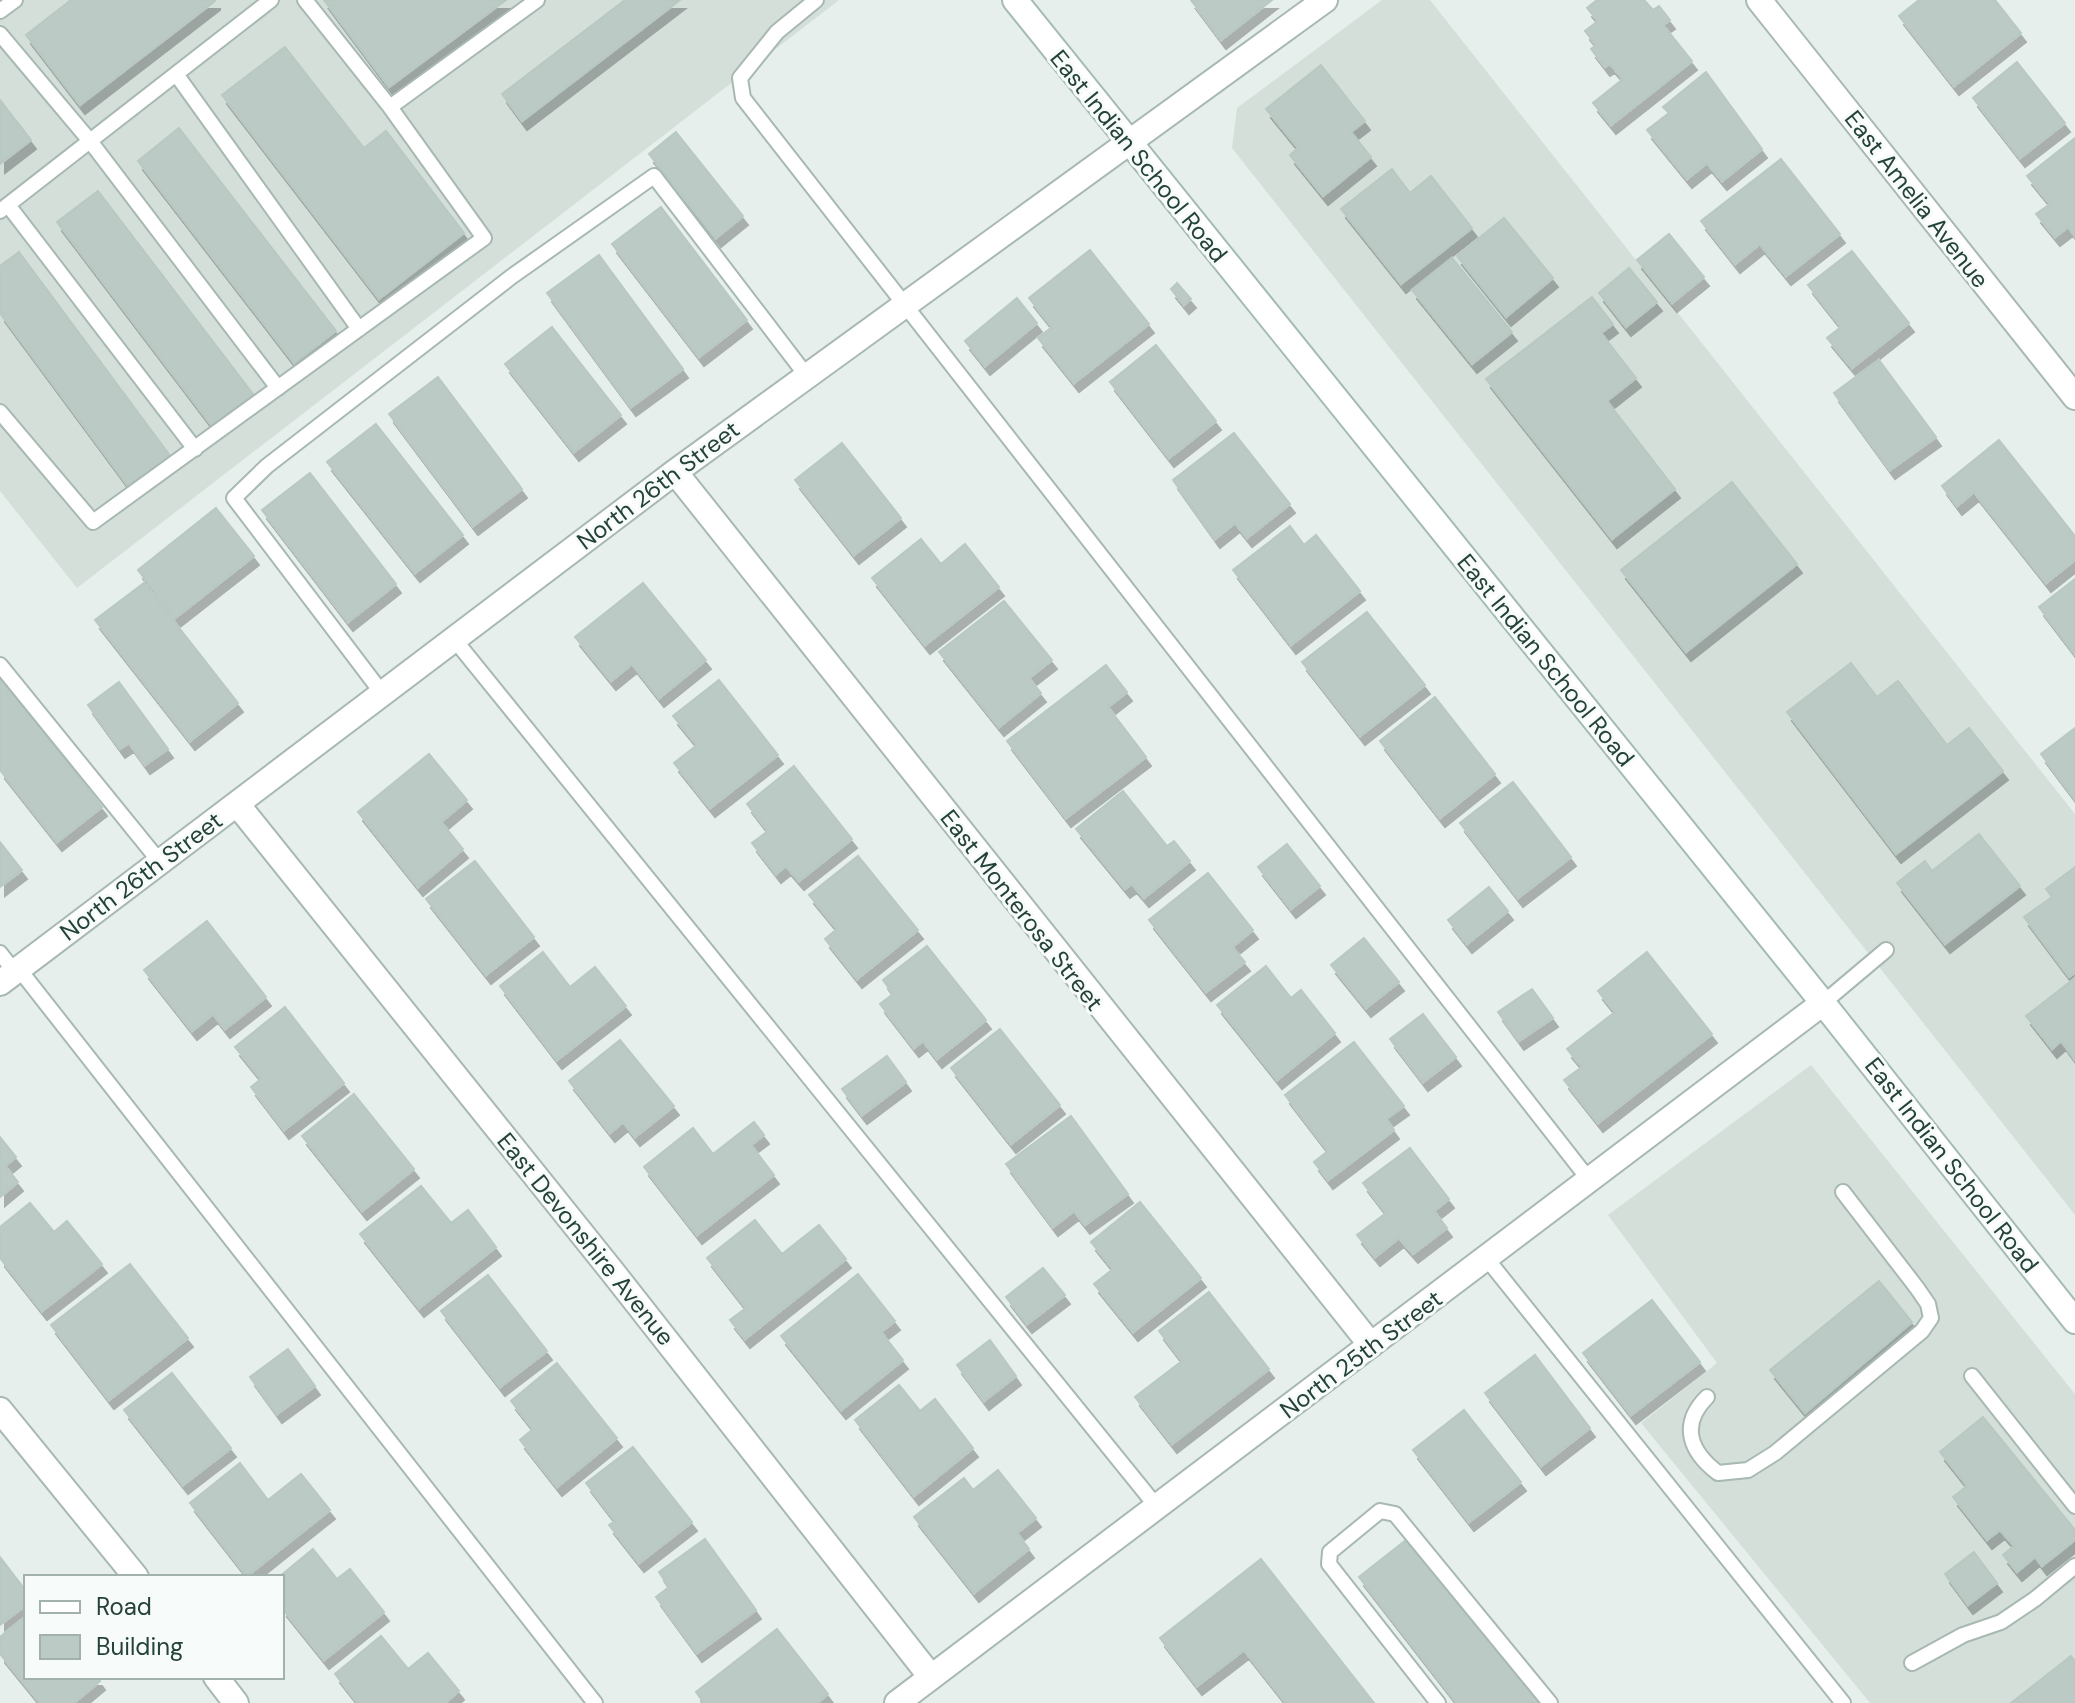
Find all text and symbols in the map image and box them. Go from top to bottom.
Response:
street label: East Indian School Road [1044,43,1234,269]
street label: East Amelia Avenue [1838,104,1996,294]
street label: North 26th Street [570,414,746,556]
street label: East Indian School Road [1451,547,1641,773]
street label: East Monterosa Street [934,803,1110,1017]
street label: North 26th Street [53,805,229,947]
street label: East Indian School Road [1858,1051,2046,1279]
street label: East Devonshire Avenue [490,1126,682,1352]
street label: North 25th Street [1274,1283,1448,1425]
legend [24,1575,284,1679]
text: Road [96,1591,152,1622]
text: Building [96,1631,183,1662]

